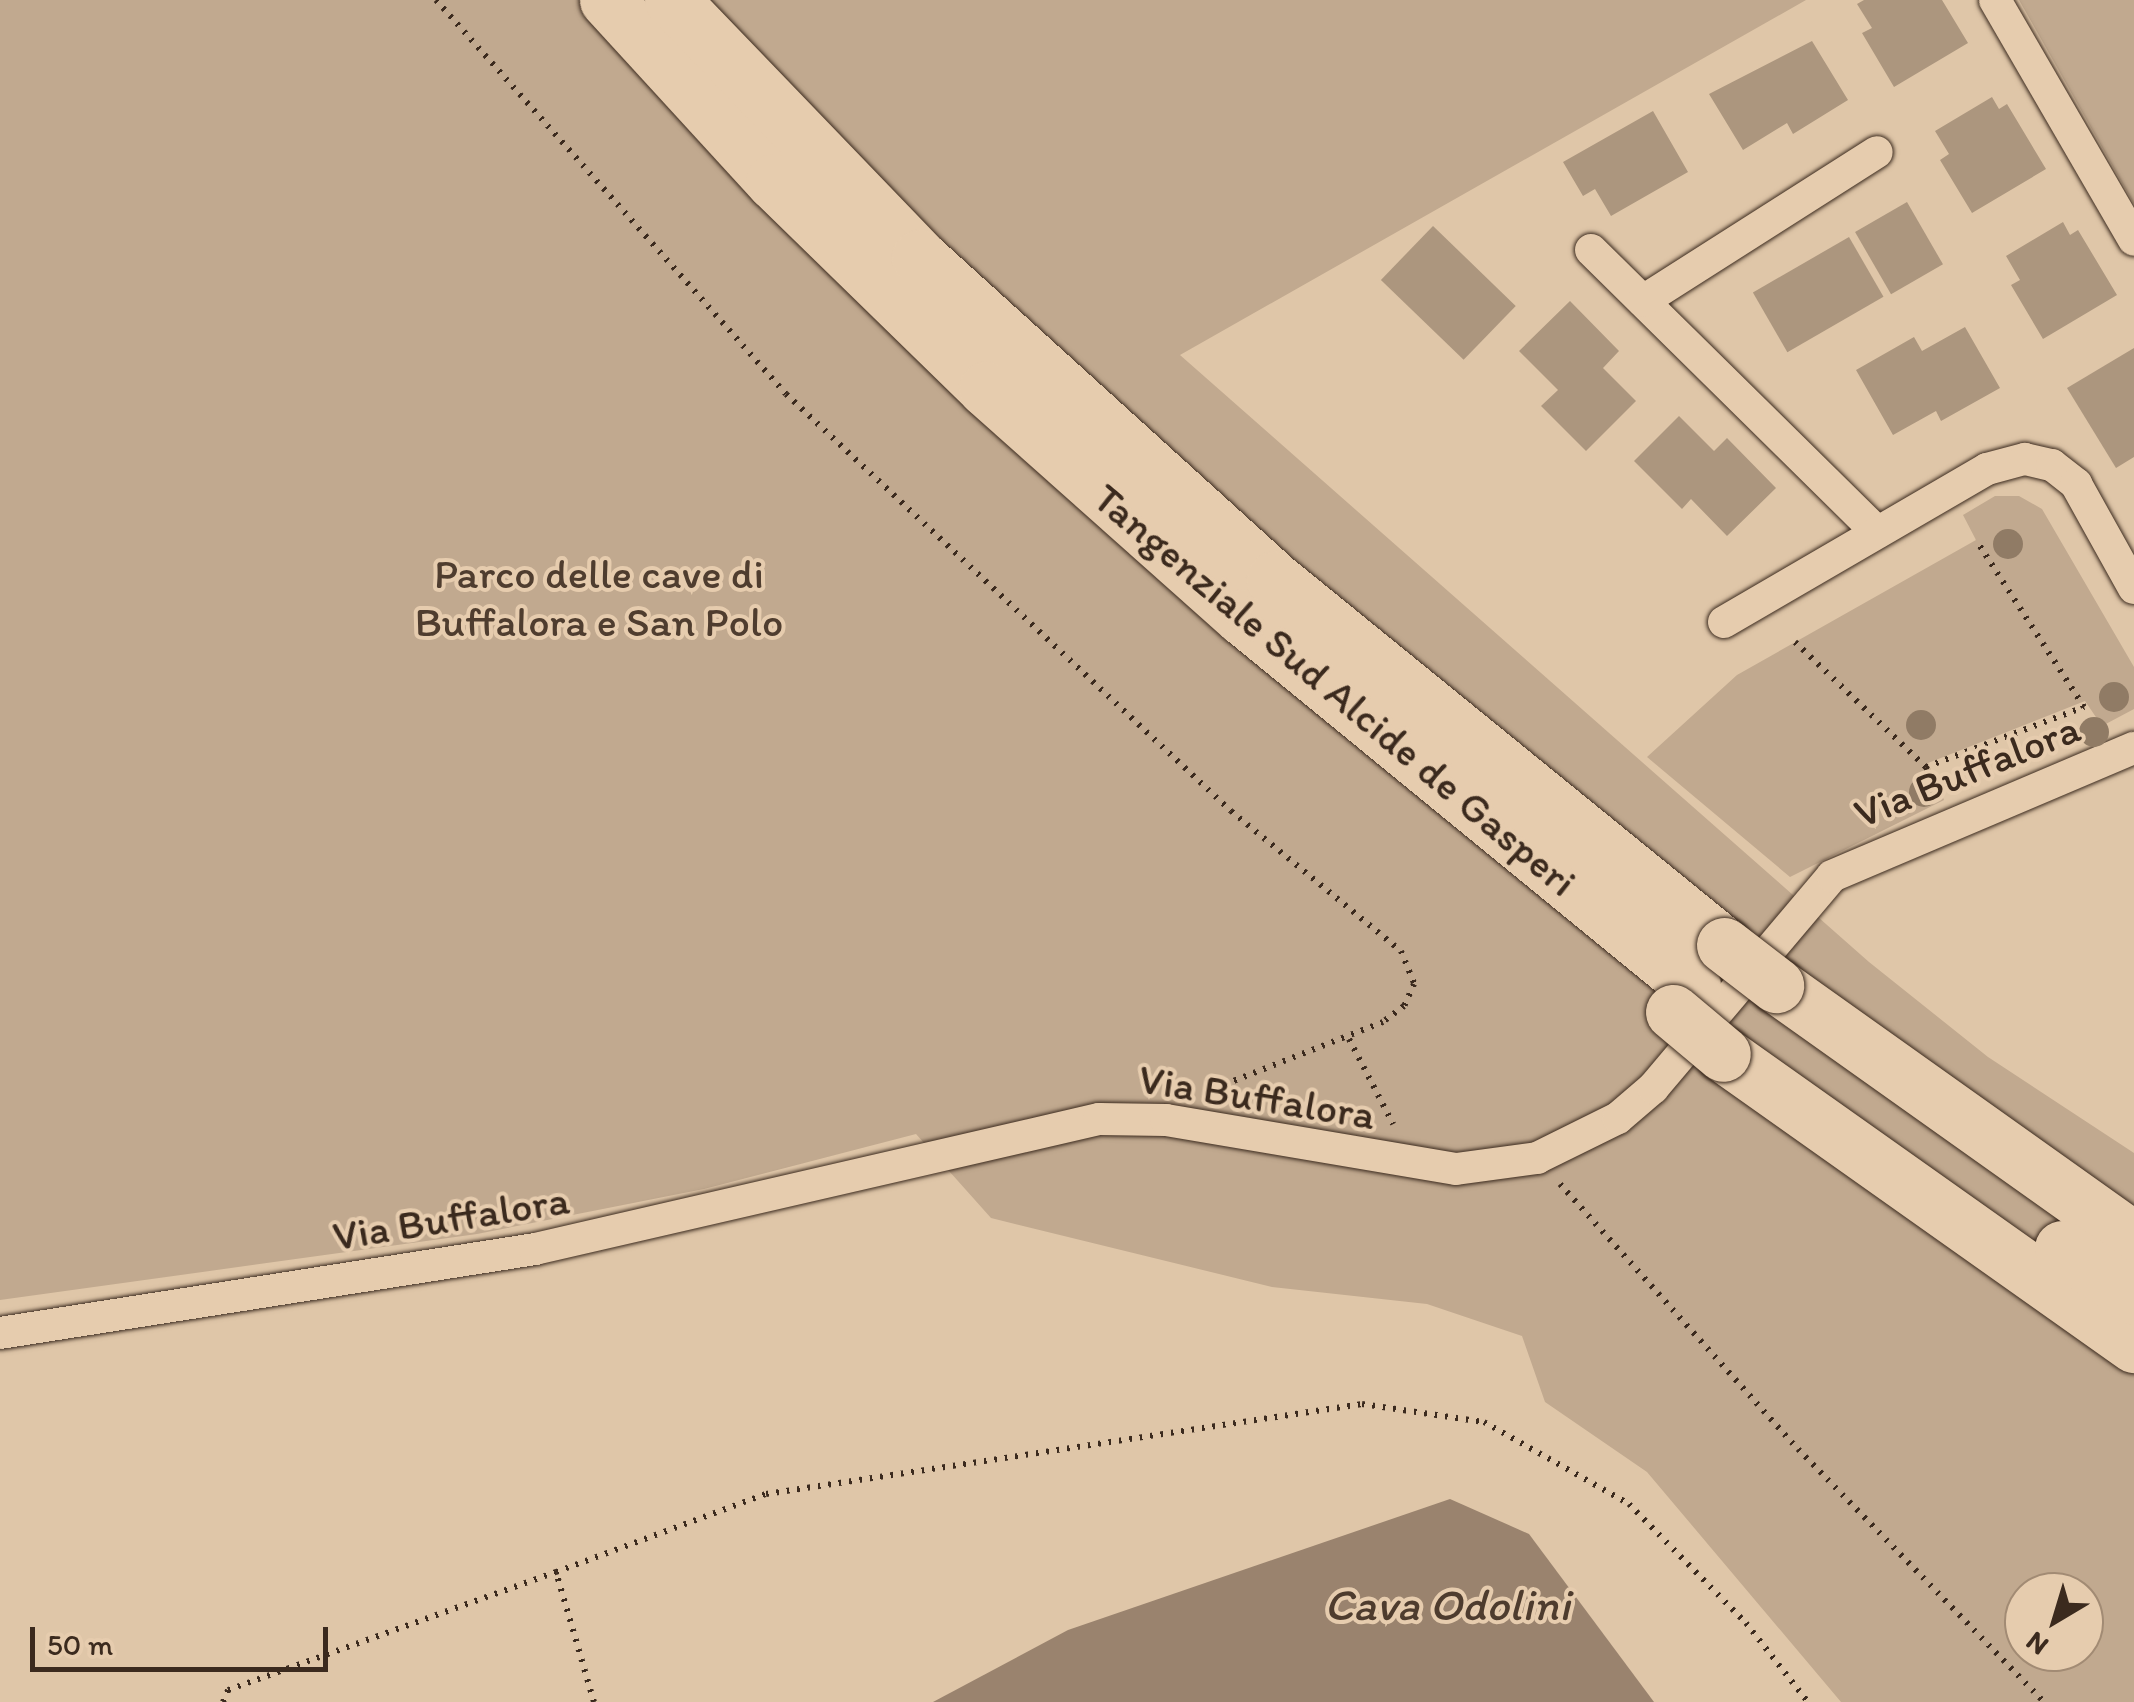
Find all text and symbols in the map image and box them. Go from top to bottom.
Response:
street label: Tangenziale Sud Alcide de Gasperi [1084,473,1586,907]
park label: Parco delle cave di Buffalora e San Polo [415,549,783,648]
street label: Via Buffalora [1847,703,2087,839]
street label: Via Buffalora [1135,1053,1379,1141]
street label: Via Buffalora [329,1174,573,1262]
north arrow [2004,1572,2104,1672]
water label: Cava Odolini [1324,1578,1570,1632]
scale bar [35,1607,332,1669]
text: N [2019,1625,2055,1663]
text: 50 m [47,1626,113,1663]

